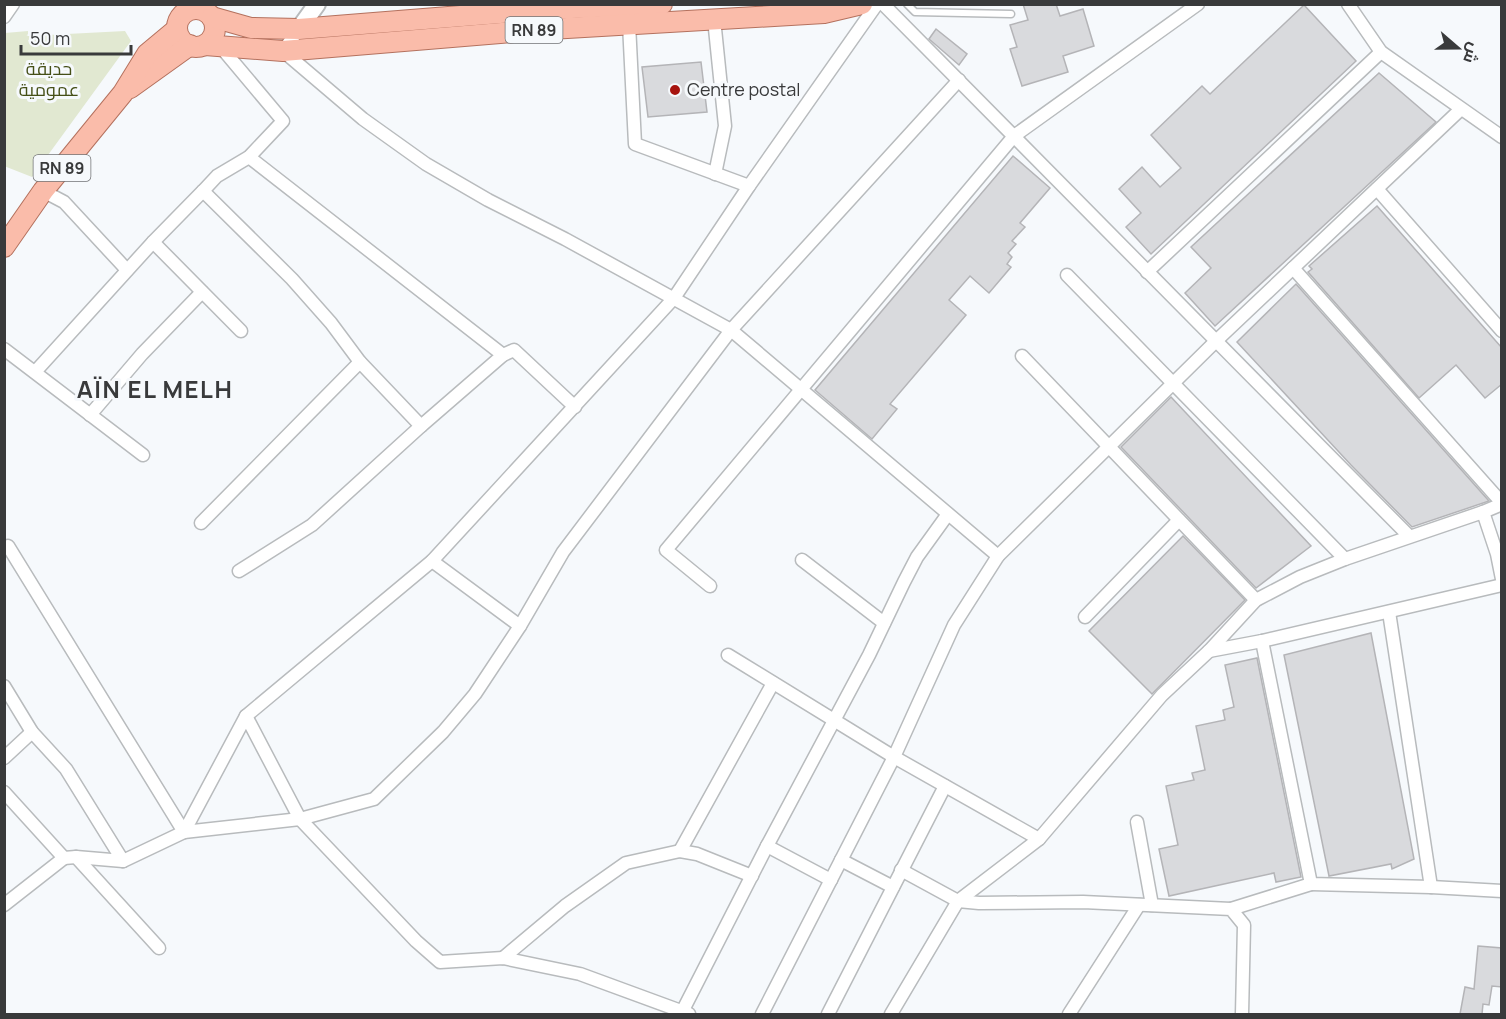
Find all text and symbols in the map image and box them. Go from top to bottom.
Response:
road number: RN 89 [506,17,562,43]
scale bar [21,18,130,56]
north arrow [1428,18,1488,78]
text: 50 m [30,26,70,50]
text: ش [1458,40,1486,67]
park label: حديقة عمومية [19,56,79,101]
place label: Centre postal [687,77,801,101]
marker: Centre postal [668,83,682,97]
road number: RN 89 [34,155,90,181]
district label: AÏN EL MELH [77,372,233,405]

